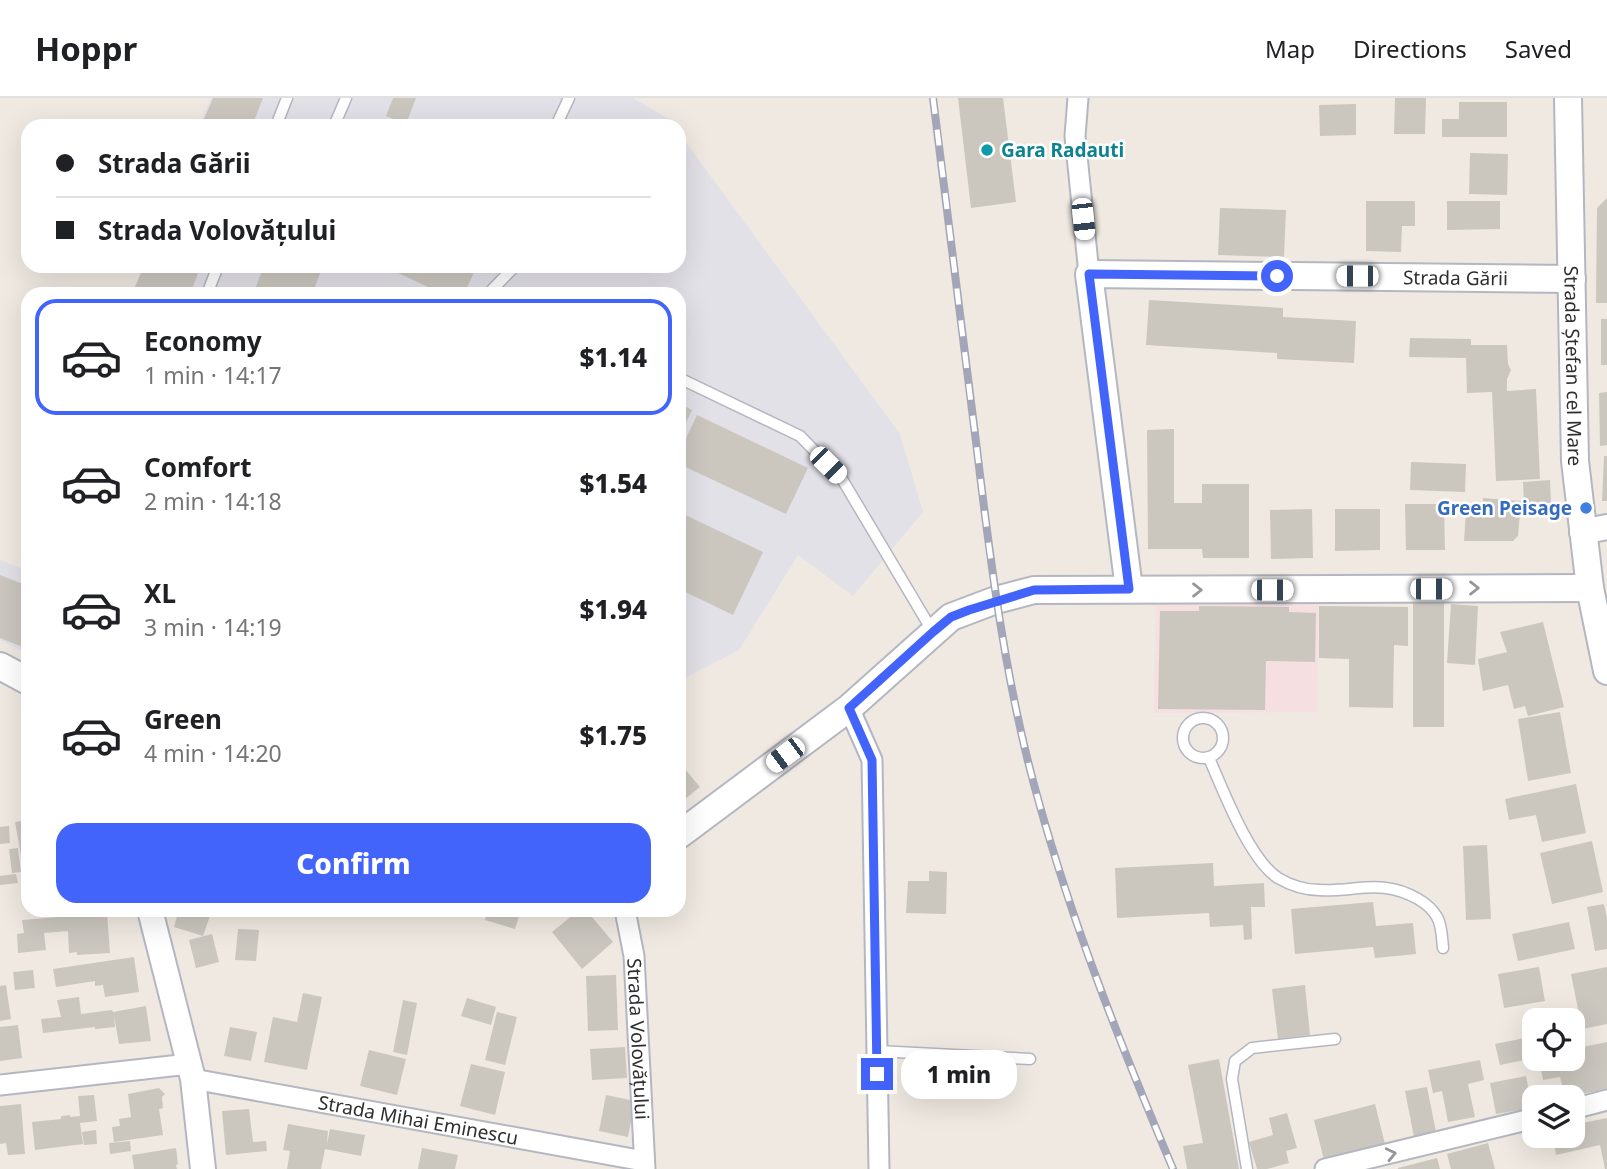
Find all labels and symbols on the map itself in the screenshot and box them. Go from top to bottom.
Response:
place label: Gara Radauti [1001,137,1124,163]
marker: Gara Radauti [979,142,995,158]
car [1071,197,1096,241]
route start [1261,260,1293,292]
street label: Strada Gării [1403,264,1508,291]
street label: Strada Ștefan cel Mare [1558,265,1588,466]
car [1337,266,1379,287]
car [806,443,851,487]
place label: Green Peisage [1437,495,1572,521]
marker: Green Peisage [1578,500,1594,516]
car [1411,579,1453,600]
car [1252,580,1294,601]
one-way arrow [1469,580,1479,596]
one-way arrow [1192,582,1203,598]
car [762,734,809,776]
street label: Strada Volovățului [621,958,655,1120]
callout: 1 min [902,1049,1017,1098]
route end [861,1058,893,1090]
street label: Strada Mihai Eminescu [316,1089,520,1151]
one-way arrow [1385,1148,1397,1162]

